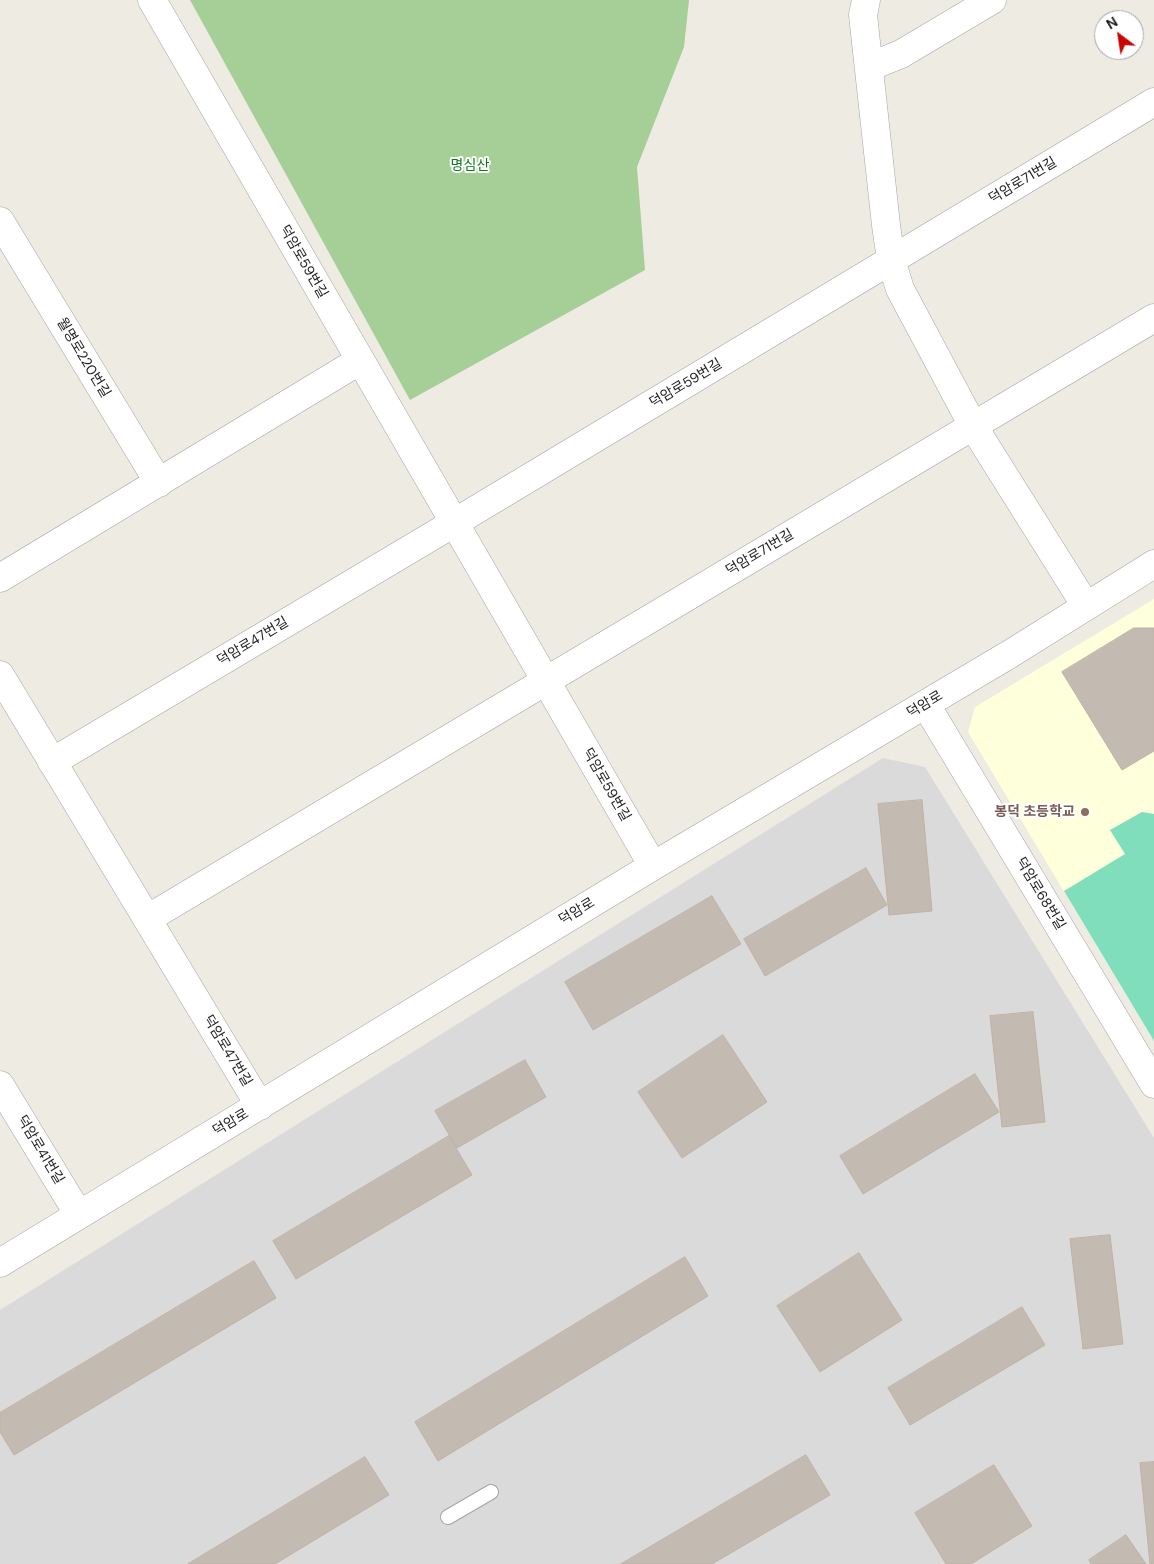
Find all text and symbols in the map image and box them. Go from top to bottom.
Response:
north arrow [1094,10,1144,60]
text: N [1103,13,1121,33]
street label: 덕암로71번길 [986,154,1060,208]
park label: 명심산 [451,158,489,174]
street label: 덕암로59번길 [275,223,331,301]
street label: 월명로220번길 [53,315,113,401]
street label: 덕암로59번길 [647,356,725,412]
street label: 덕암로71번길 [723,526,797,580]
street label: 덕암로47번길 [214,614,292,670]
street label: 덕암로 [904,688,946,722]
street label: 덕암로59번길 [578,746,634,824]
place label: 봉덕 초등학교 [994,804,1075,820]
marker: 봉덕 초등학교 [1079,806,1091,818]
street label: 덕암로68번길 [1012,855,1068,933]
street label: 덕암로 [556,895,598,929]
street label: 덕암로47번길 [199,1012,255,1090]
street label: 덕암로 [210,1106,252,1140]
street label: 덕암로41번길 [13,1113,67,1187]

